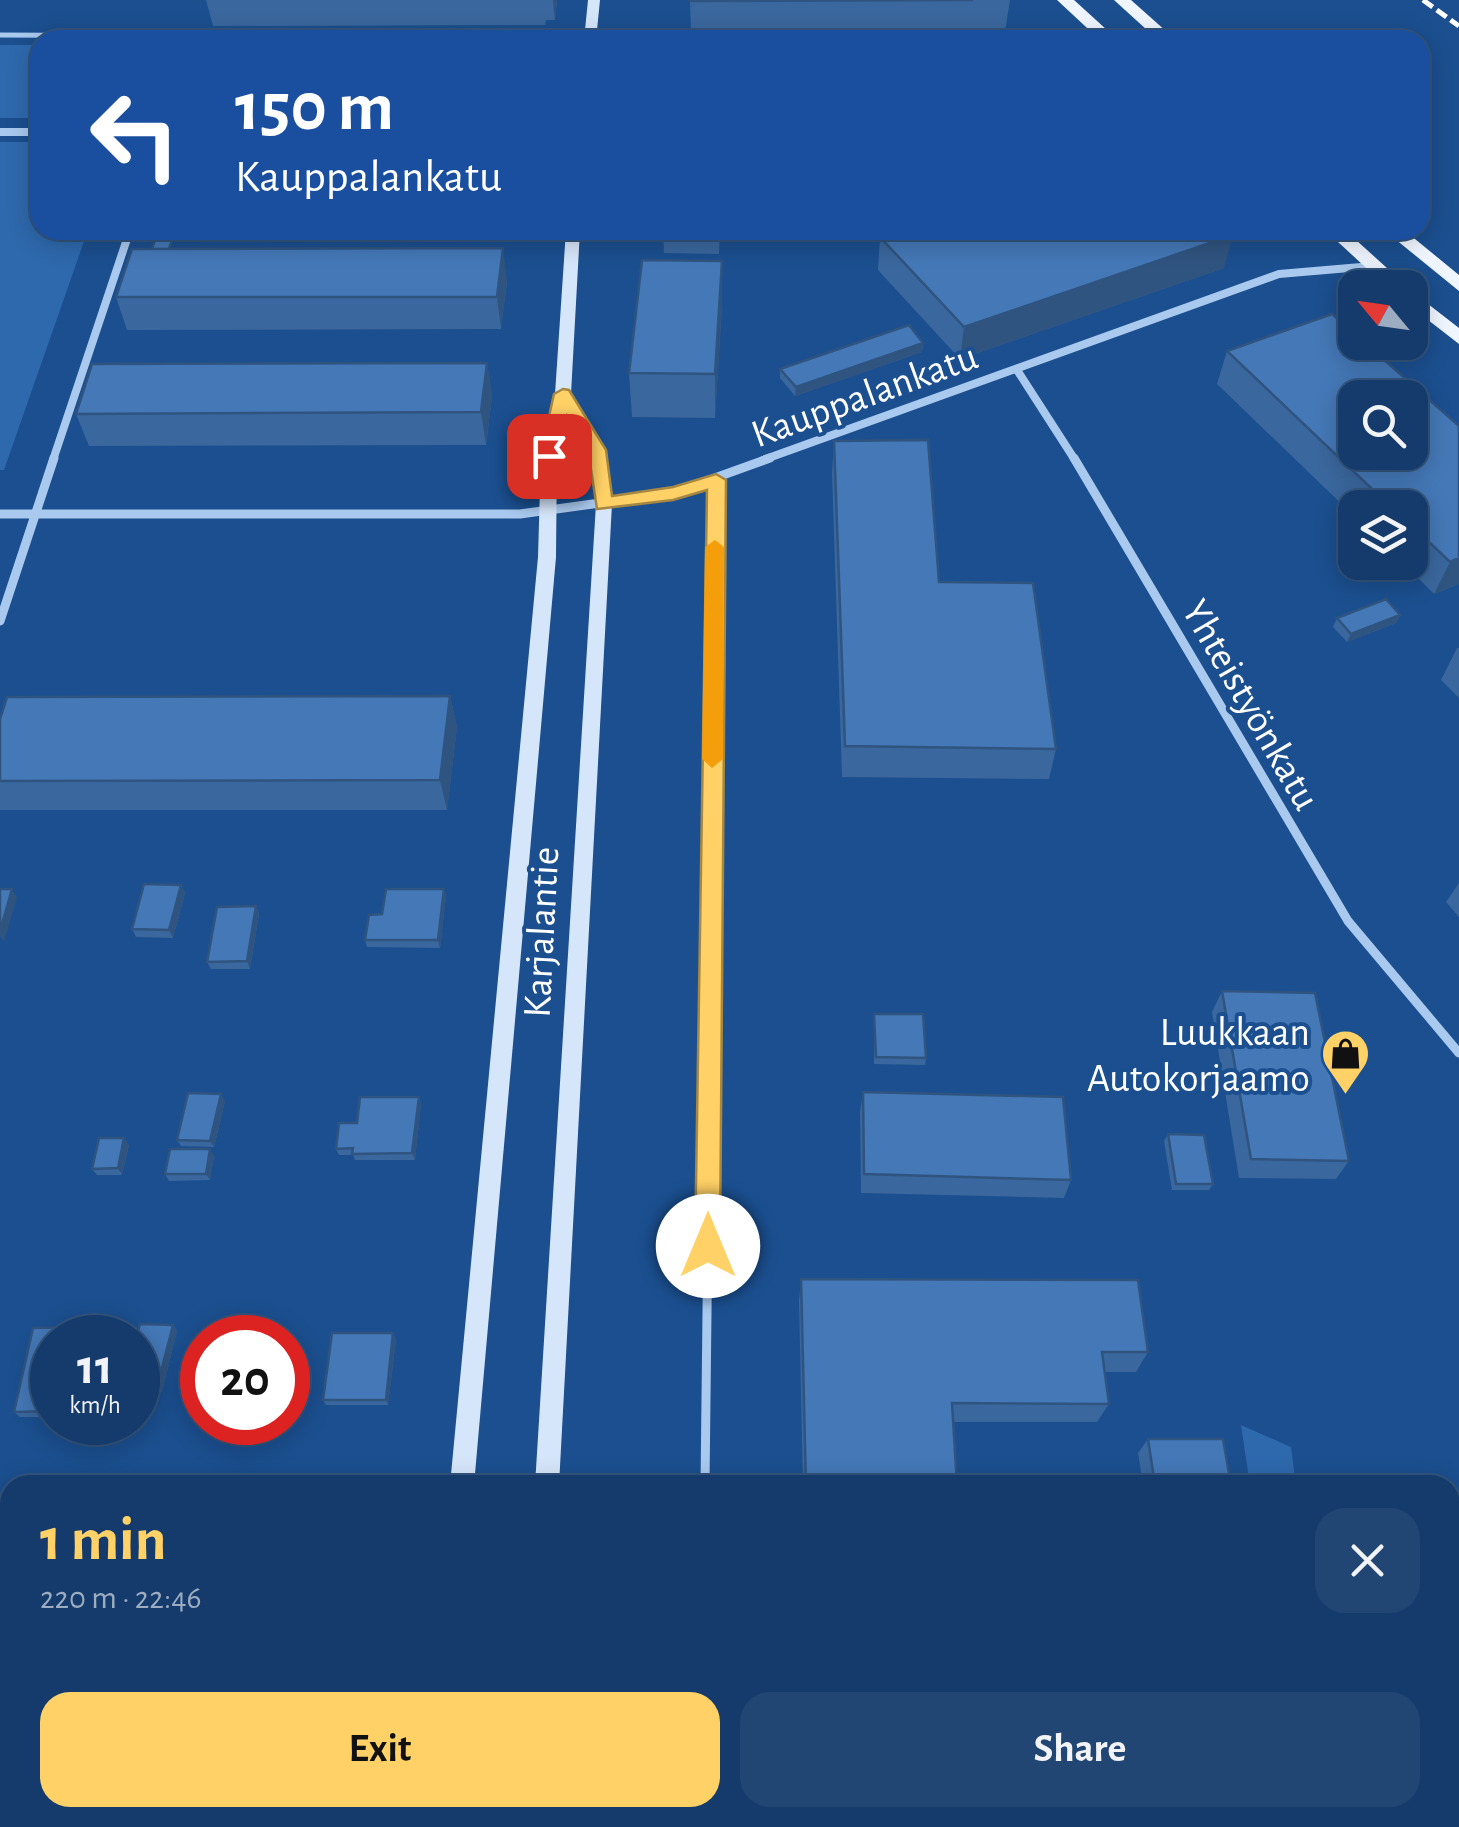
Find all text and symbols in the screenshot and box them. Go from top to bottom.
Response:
icon: left [70,70,200,200]
text: 150 m [235,73,394,143]
text: Kauppalankatu [235,155,502,200]
north arrow [1338,270,1428,360]
map controls [1338,270,1428,580]
street label: Kauppalankatu [746,337,983,455]
button: search [1338,380,1428,470]
pin [507,414,592,499]
icon: arrive [522,429,577,484]
button: layers [1338,490,1428,580]
street label: Yhteistyönkatu [1174,593,1326,817]
street label: Karjalantie [518,846,566,1019]
place label: Luukkaan Autokorjaamo [1087,1013,1310,1099]
shop icon: Luukkaan Autokorjaamo [1319,1028,1371,1096]
position arrow [656,1194,760,1298]
speed limit sign: 20 [180,1315,310,1445]
text: 11 [77,1343,113,1393]
text: km/h [69,1393,121,1418]
button: close [1315,1508,1420,1613]
text: 1 min [40,1511,166,1571]
text: 220 m · 22:46 [40,1582,202,1614]
button: Exit [40,1692,720,1807]
button: Share [740,1692,1420,1807]

